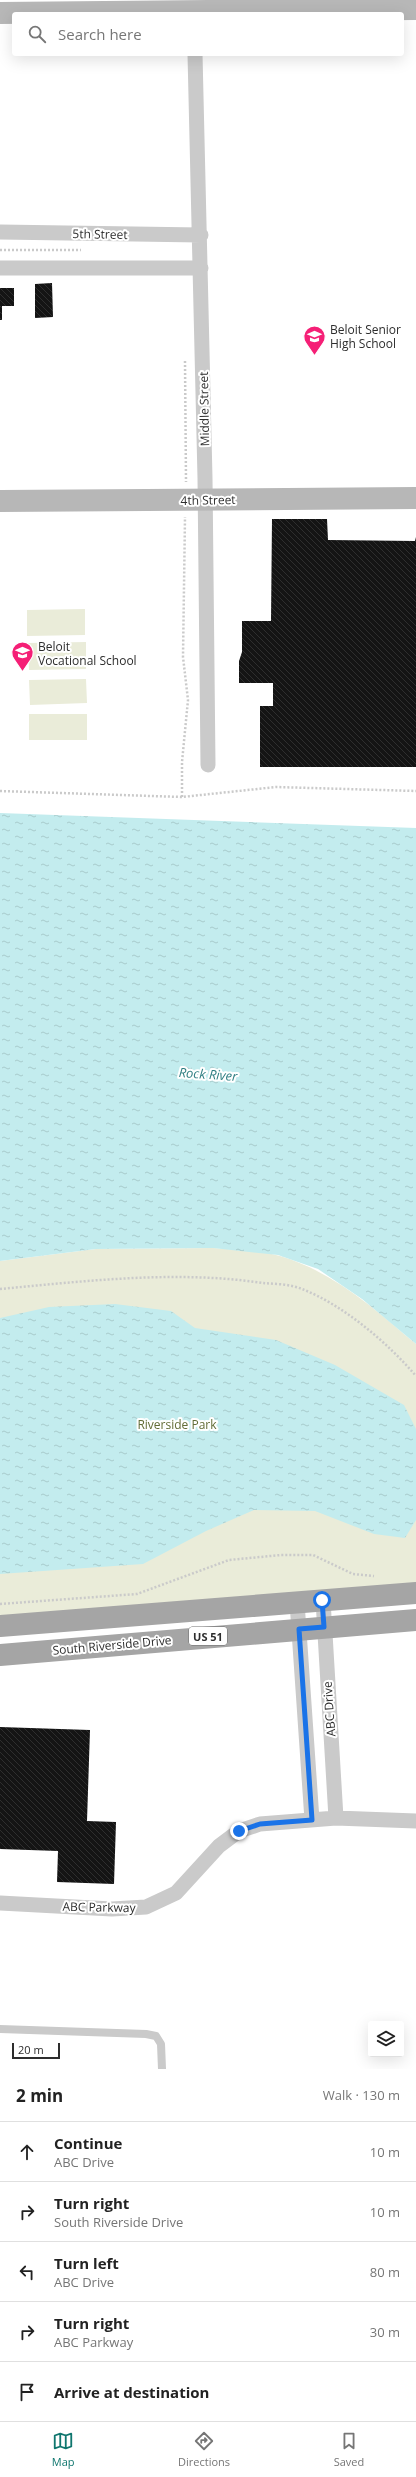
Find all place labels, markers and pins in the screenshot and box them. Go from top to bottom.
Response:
place label: Beloit Senior High School [330,321,401,352]
school or university icon: Beloit Senior High School [302,323,328,356]
place label: Beloit Vocational School [38,638,137,669]
school or university icon: Beloit Vocational School [9,640,35,673]

